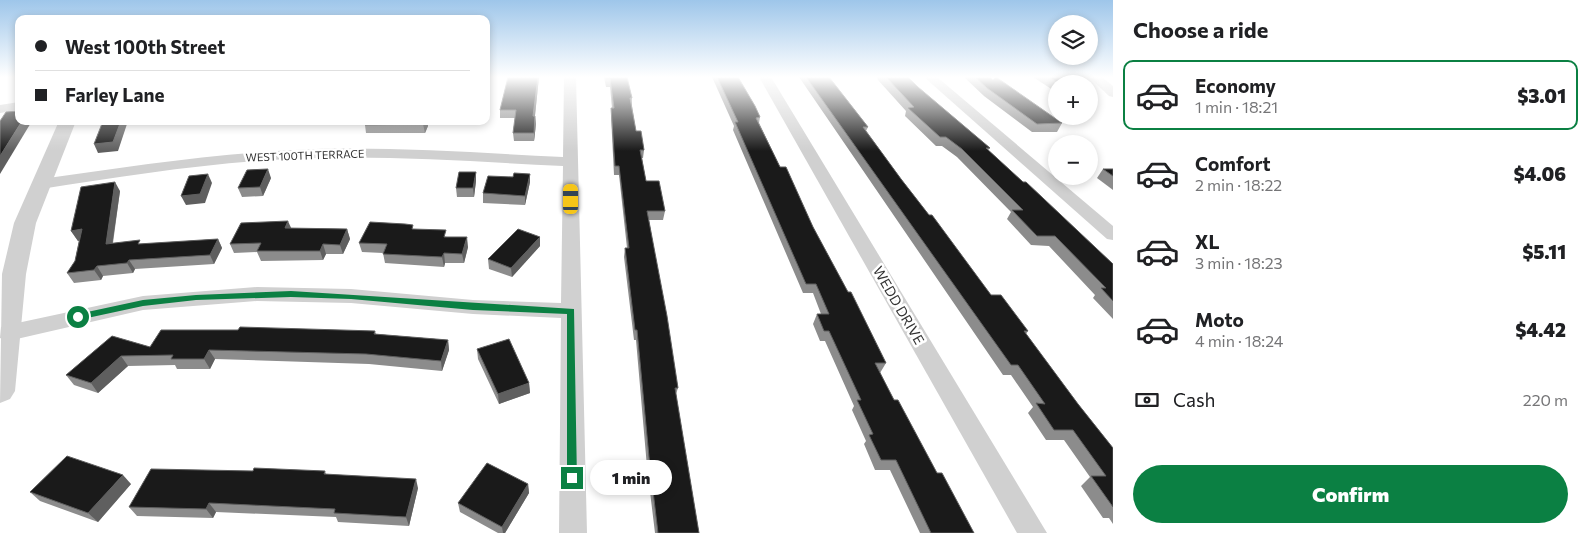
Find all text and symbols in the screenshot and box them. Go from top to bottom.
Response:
map controls [1048,15,1098,185]
button: layers [1048,15,1098,65]
text: Choose a ride [1133,16,1268,43]
text: West 100th Street [65,35,225,58]
icon: car [1135,73,1180,118]
text: Economy [1195,74,1276,97]
button: + [1048,75,1098,125]
text: Farley Lane [65,83,164,106]
text: $3.01 [1517,84,1566,107]
text: 1 min · 18:21 [1195,97,1278,116]
button: − [1048,135,1098,185]
street label: WEST 100TH TERRACE [245,146,365,164]
icon: car [1135,151,1180,196]
text: Comfort [1195,152,1271,175]
text: $4.06 [1513,162,1566,185]
text: 2 min · 18:22 [1195,175,1282,194]
car [563,184,578,214]
icon: car [1135,229,1180,274]
text: XL [1195,230,1220,253]
text: $5.11 [1522,240,1566,263]
text: 3 min · 18:23 [1195,253,1283,272]
street label: WEDD DRIVE [870,263,928,347]
route start [67,306,89,328]
icon: car [1135,307,1180,352]
text: Moto [1195,308,1244,331]
text: $4.42 [1515,318,1566,341]
text: 4 min · 18:24 [1195,331,1283,350]
icon: cash [1133,386,1161,414]
text: Cash [1173,388,1215,411]
text: 220 m [1523,390,1568,409]
callout: 1 min [590,460,672,496]
button: Confirm [1133,465,1568,523]
route end [561,467,583,489]
text: 1 min [612,468,650,487]

